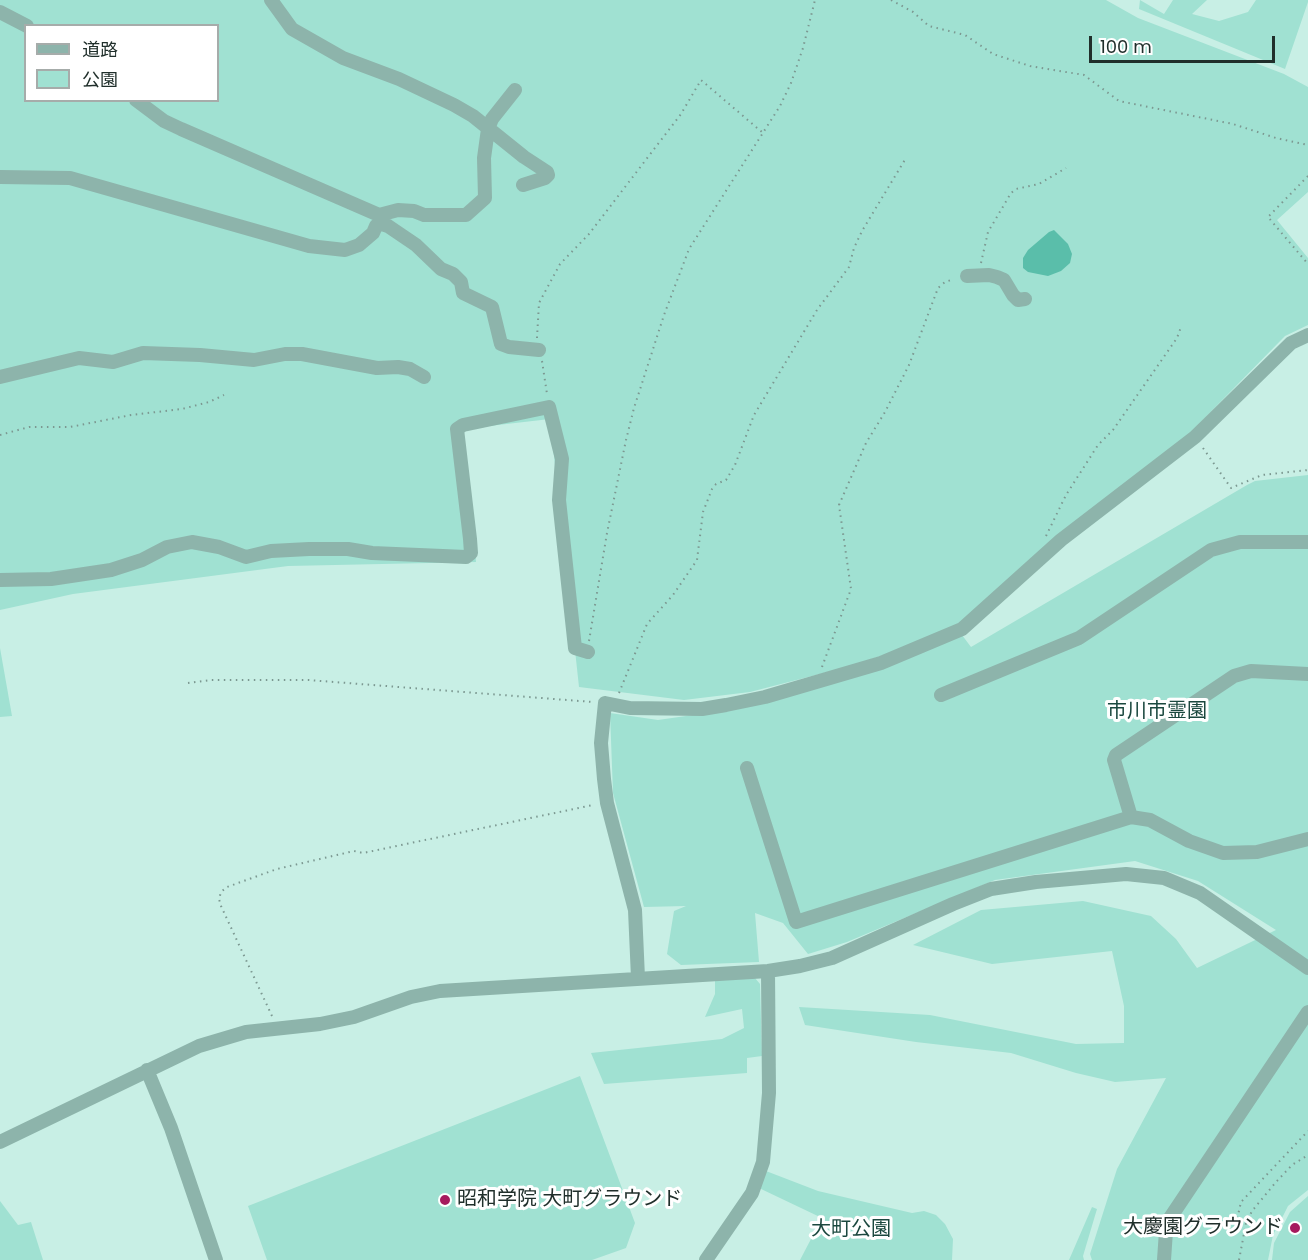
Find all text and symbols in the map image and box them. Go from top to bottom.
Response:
legend [24,24,219,102]
scale bar [1092,24,1278,62]
text: 100 m [1100,34,1152,59]
text: 道路 [82,37,118,62]
text: 公園 [82,67,118,92]
park label: 市川市霊園 [1107,700,1207,724]
place label: 昭和学院 大町グラウンド [457,1188,682,1212]
marker: 昭和学院 大町グラウンド [438,1193,452,1207]
place label: 大慶園グラウンド [1123,1216,1283,1240]
park label: 大町公園 [811,1218,891,1242]
marker: 大慶園グラウンド [1288,1221,1302,1235]

